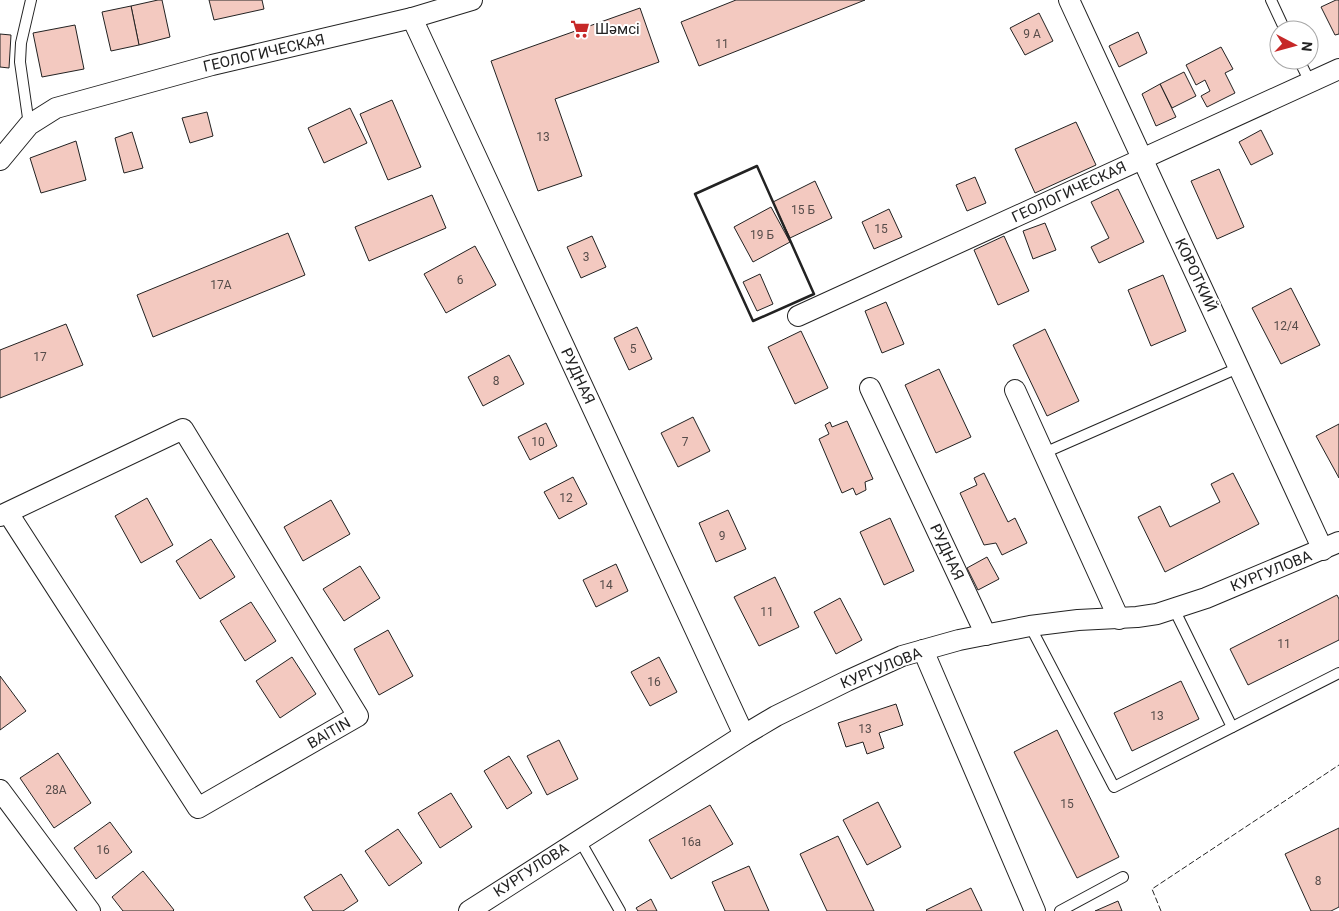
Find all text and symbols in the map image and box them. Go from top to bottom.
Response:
supermarket icon: Шәмсі [569,18,591,40]
place label: Шәмсі [595,20,640,38]
north arrow [1269,20,1319,70]
house number: 9 А [1023,27,1041,41]
street label: ГЕОЛОГИЧЕСКАЯ [201,30,327,76]
house number: 11 [715,37,729,51]
text: N [1298,41,1315,52]
house number: 13 [536,130,550,144]
street label: ГЕОЛОГИЧЕСКАЯ [1009,158,1129,226]
house number: 15 Б [791,203,815,217]
house number: 15 [874,222,888,236]
house number: 19 Б [750,228,774,242]
street label: КОРОТКИЙ [1171,235,1221,315]
house number: 3 [583,250,589,264]
house number: 6 [457,273,464,287]
house number: 17А [210,278,232,292]
house number: 12/4 [1273,319,1299,333]
house number: 5 [630,342,637,356]
street label: РУДНАЯ [557,345,599,407]
house number: 17 [33,350,47,364]
house number: 8 [493,374,500,388]
house number: 10 [531,435,545,449]
house number: 7 [682,435,689,449]
house number: 12 [559,491,573,505]
street label: РУДНАЯ [926,521,968,583]
house number: 9 [719,529,725,543]
street label: КУРГУЛОВА [1228,546,1314,595]
house number: 14 [599,578,613,592]
house number: 11 [760,605,774,619]
house number: 11 [1277,637,1291,651]
street label: КУРГУЛОВА [838,643,924,692]
house number: 16 [647,675,661,689]
house number: 13 [1150,709,1164,723]
street label: BAITIN [304,714,354,752]
house number: 13 [858,722,872,736]
house number: 28А [45,783,67,797]
house number: 15 [1060,797,1074,811]
house number: 16а [681,835,701,849]
street label: КУРГУЛОВА [490,839,572,901]
house number: 16 [96,843,110,857]
house number: 8 [1315,874,1322,888]

